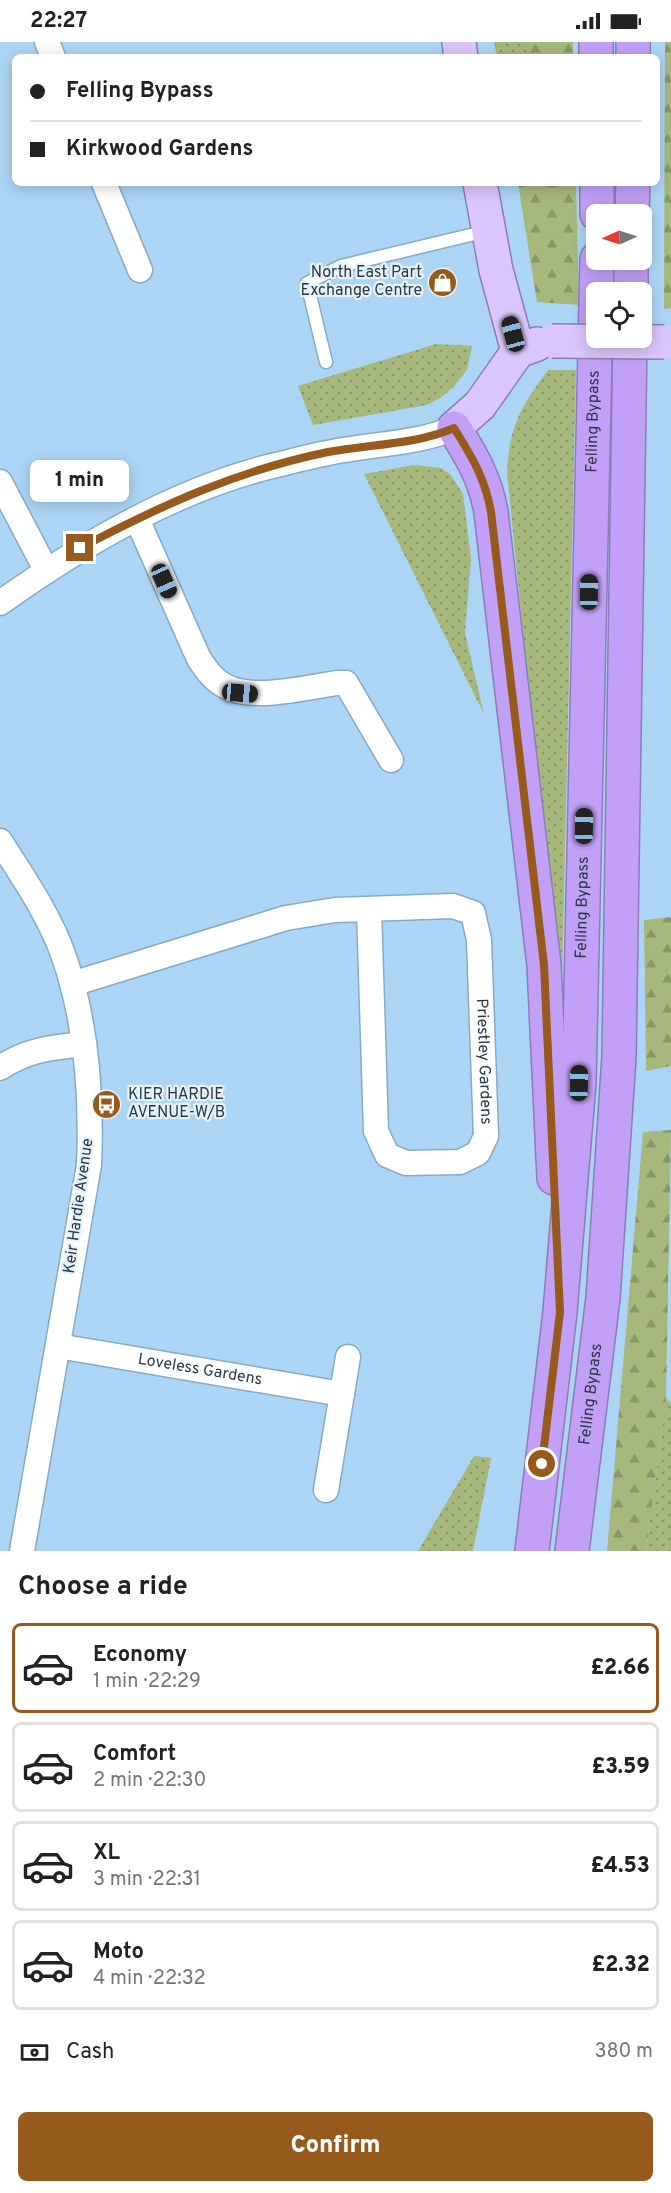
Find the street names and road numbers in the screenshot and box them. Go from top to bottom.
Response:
street label: Felling Bypass [582,370,605,473]
street label: Felling Bypass [572,856,594,959]
street label: Priestley Gardens [471,998,496,1125]
street label: Keir Hardie Avenue [60,1137,98,1275]
street label: Felling Bypass [575,1342,607,1446]
street label: Loveless Gardens [136,1350,264,1390]

